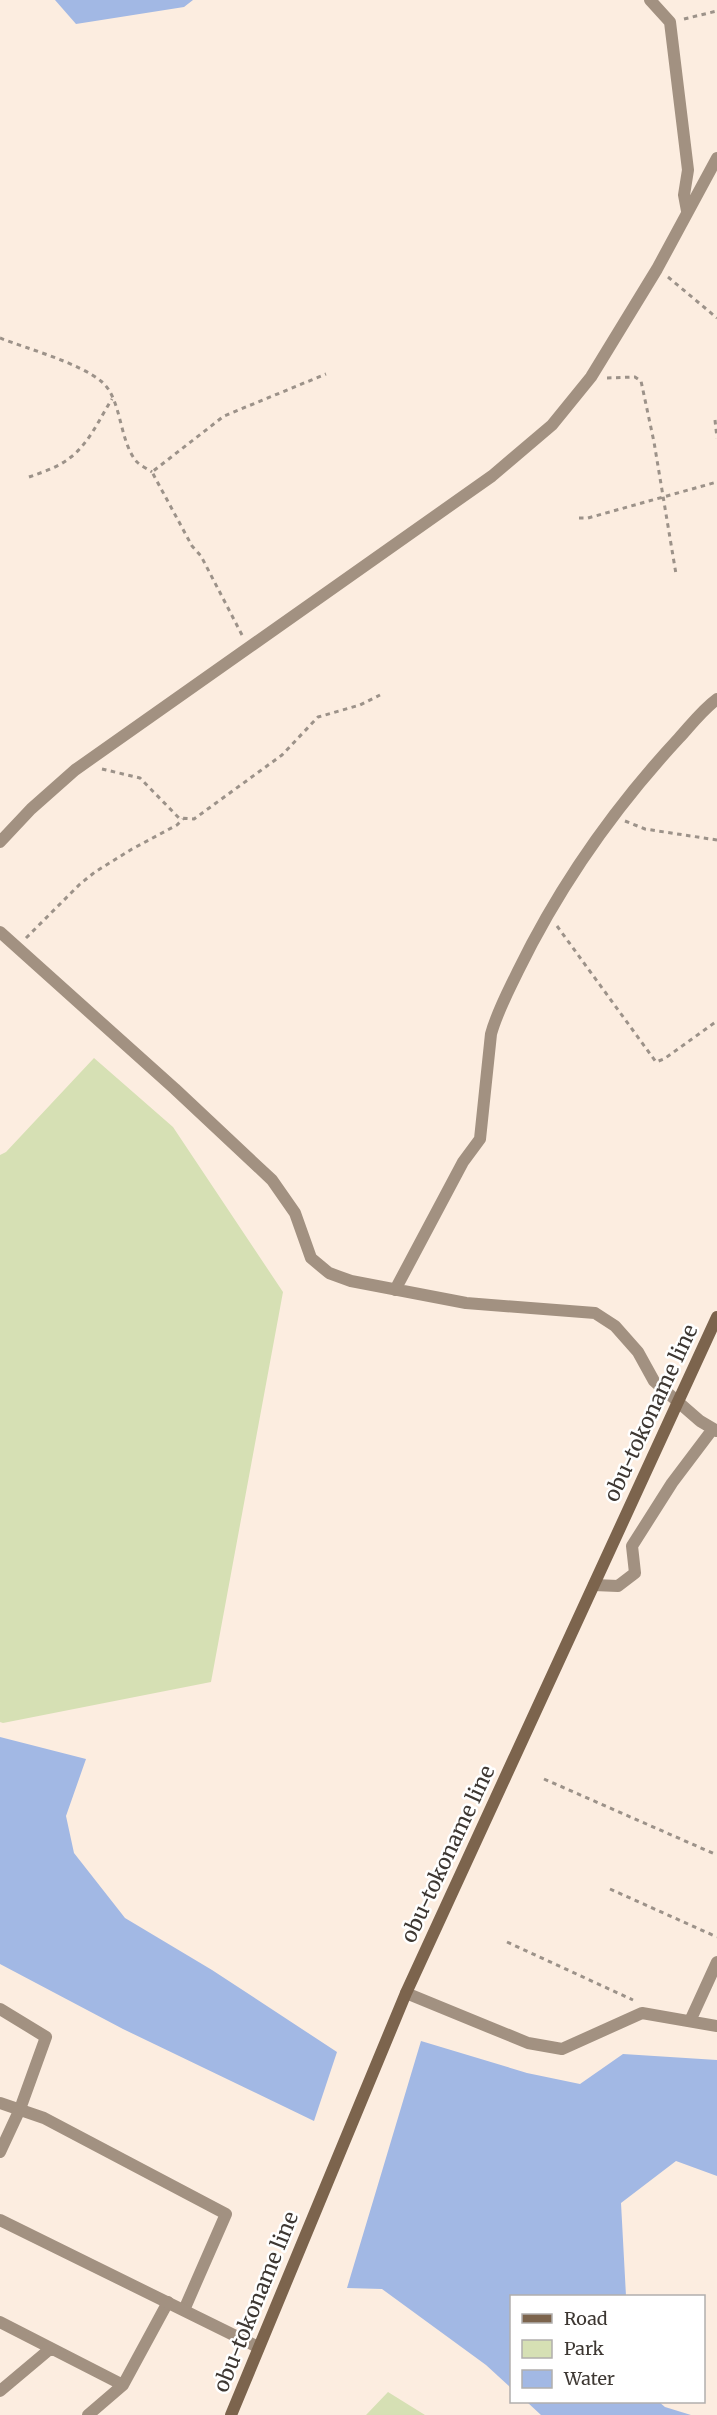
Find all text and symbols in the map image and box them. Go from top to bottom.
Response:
street label: obu-tokoname line [598,1320,703,1506]
street label: obu-tokoname line [395,1761,500,1947]
street label: obu-tokoname line [207,2207,304,2396]
legend [510,2295,705,2403]
text: Road [564,2307,608,2330]
text: Park [564,2337,605,2360]
text: Water [563,2367,615,2390]

